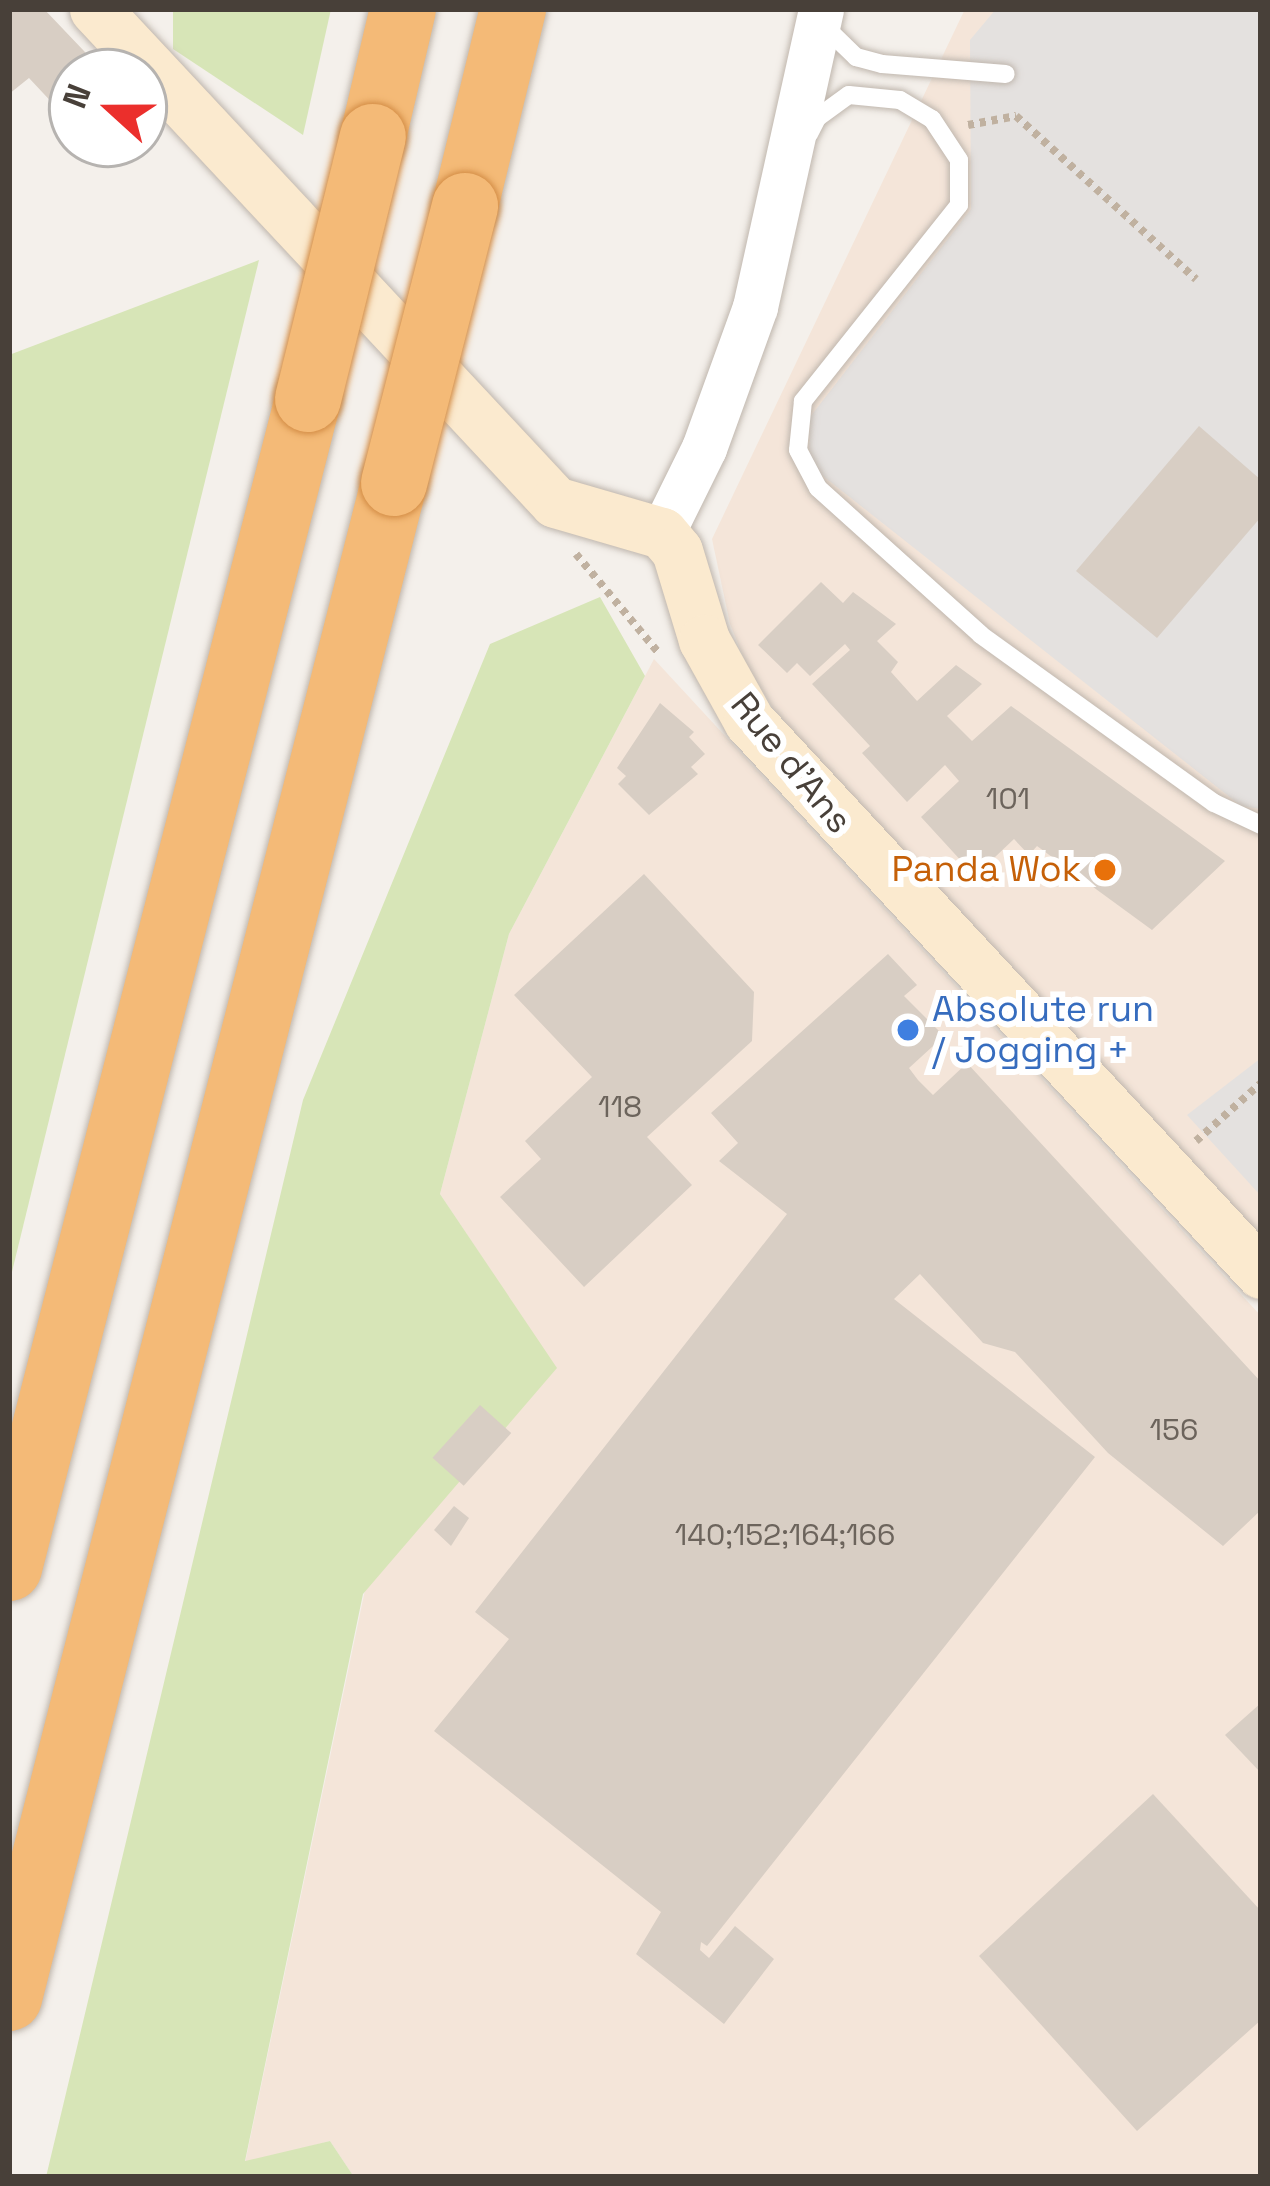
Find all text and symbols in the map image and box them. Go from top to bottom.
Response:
north arrow [48,48,168,168]
text: N [54,78,101,114]
street label: Rue d'Ans [721,684,861,842]
house number: 101 [986,781,1030,817]
place label: Panda Wok [891,848,1081,892]
marker: Panda Wok [1092,857,1118,883]
place label: Absolute run / Jogging + [932,987,1154,1072]
marker: Absolute run / Jogging + [895,1017,921,1043]
house number: 118 [598,1089,642,1125]
house number: 156 [1150,1412,1198,1448]
house number: 140;152;164;166 [675,1517,895,1553]

